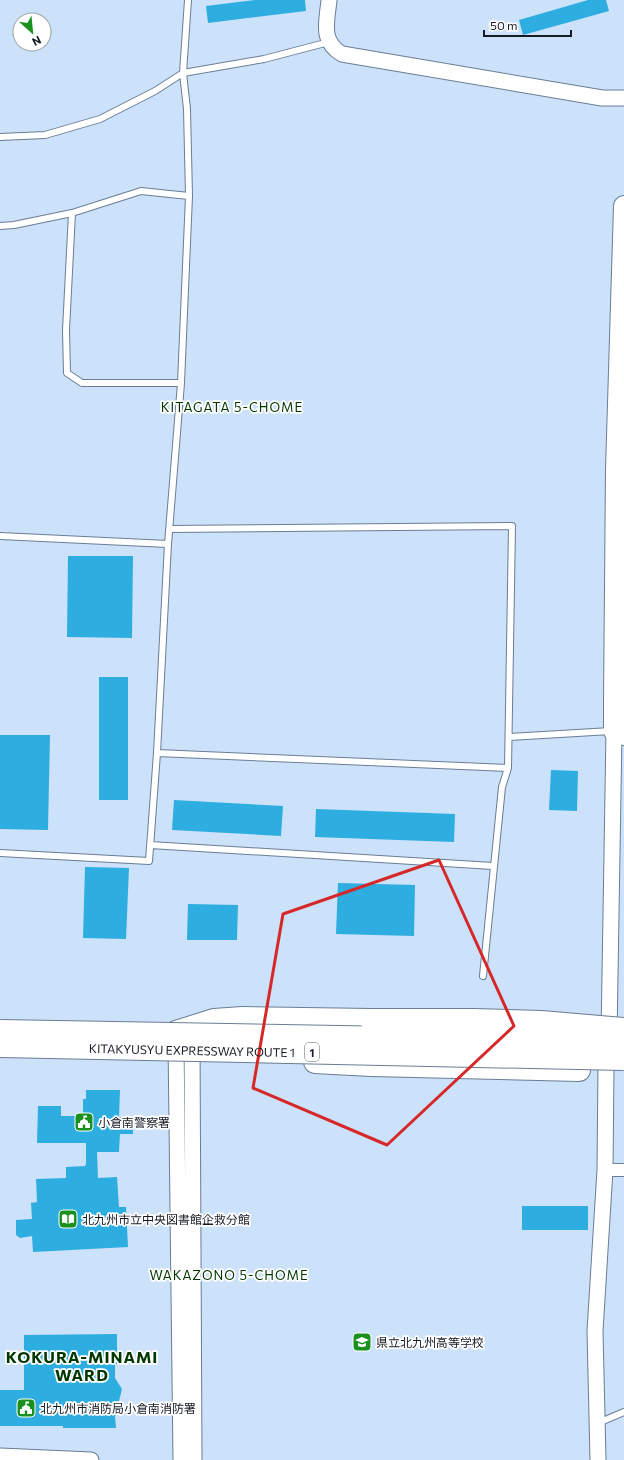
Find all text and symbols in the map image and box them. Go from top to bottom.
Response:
north arrow [12,12,52,52]
scale bar [484,12,571,38]
text: 50 m [490,18,518,32]
text: N [30,34,43,49]
district label: KITAGATA 5-CHOME [161,399,303,415]
street label: KITAKYUSYU EXPRESSWAY ROUTE 1 [89,1041,295,1059]
road number: 1 [305,1043,319,1061]
public building icon: 小倉南警察署 [73,1111,95,1133]
place label: 小倉南警察署 [98,1115,170,1129]
library icon: 北九州市立中央図書館企救分館 [57,1208,79,1230]
place label: 北九州市立中央図書館企救分館 [82,1212,250,1226]
district label: WAKAZONO 5-CHOME [149,1267,309,1283]
school or university icon: 県立北九州高等学校 [351,1331,373,1353]
place label: 県立北九州高等学校 [376,1335,484,1349]
district label: KOKURA-MINAMI WARD [6,1347,158,1384]
public building icon: 北九州市消防局小倉南消防署 [15,1397,37,1419]
place label: 北九州市消防局小倉南消防署 [40,1401,196,1415]

